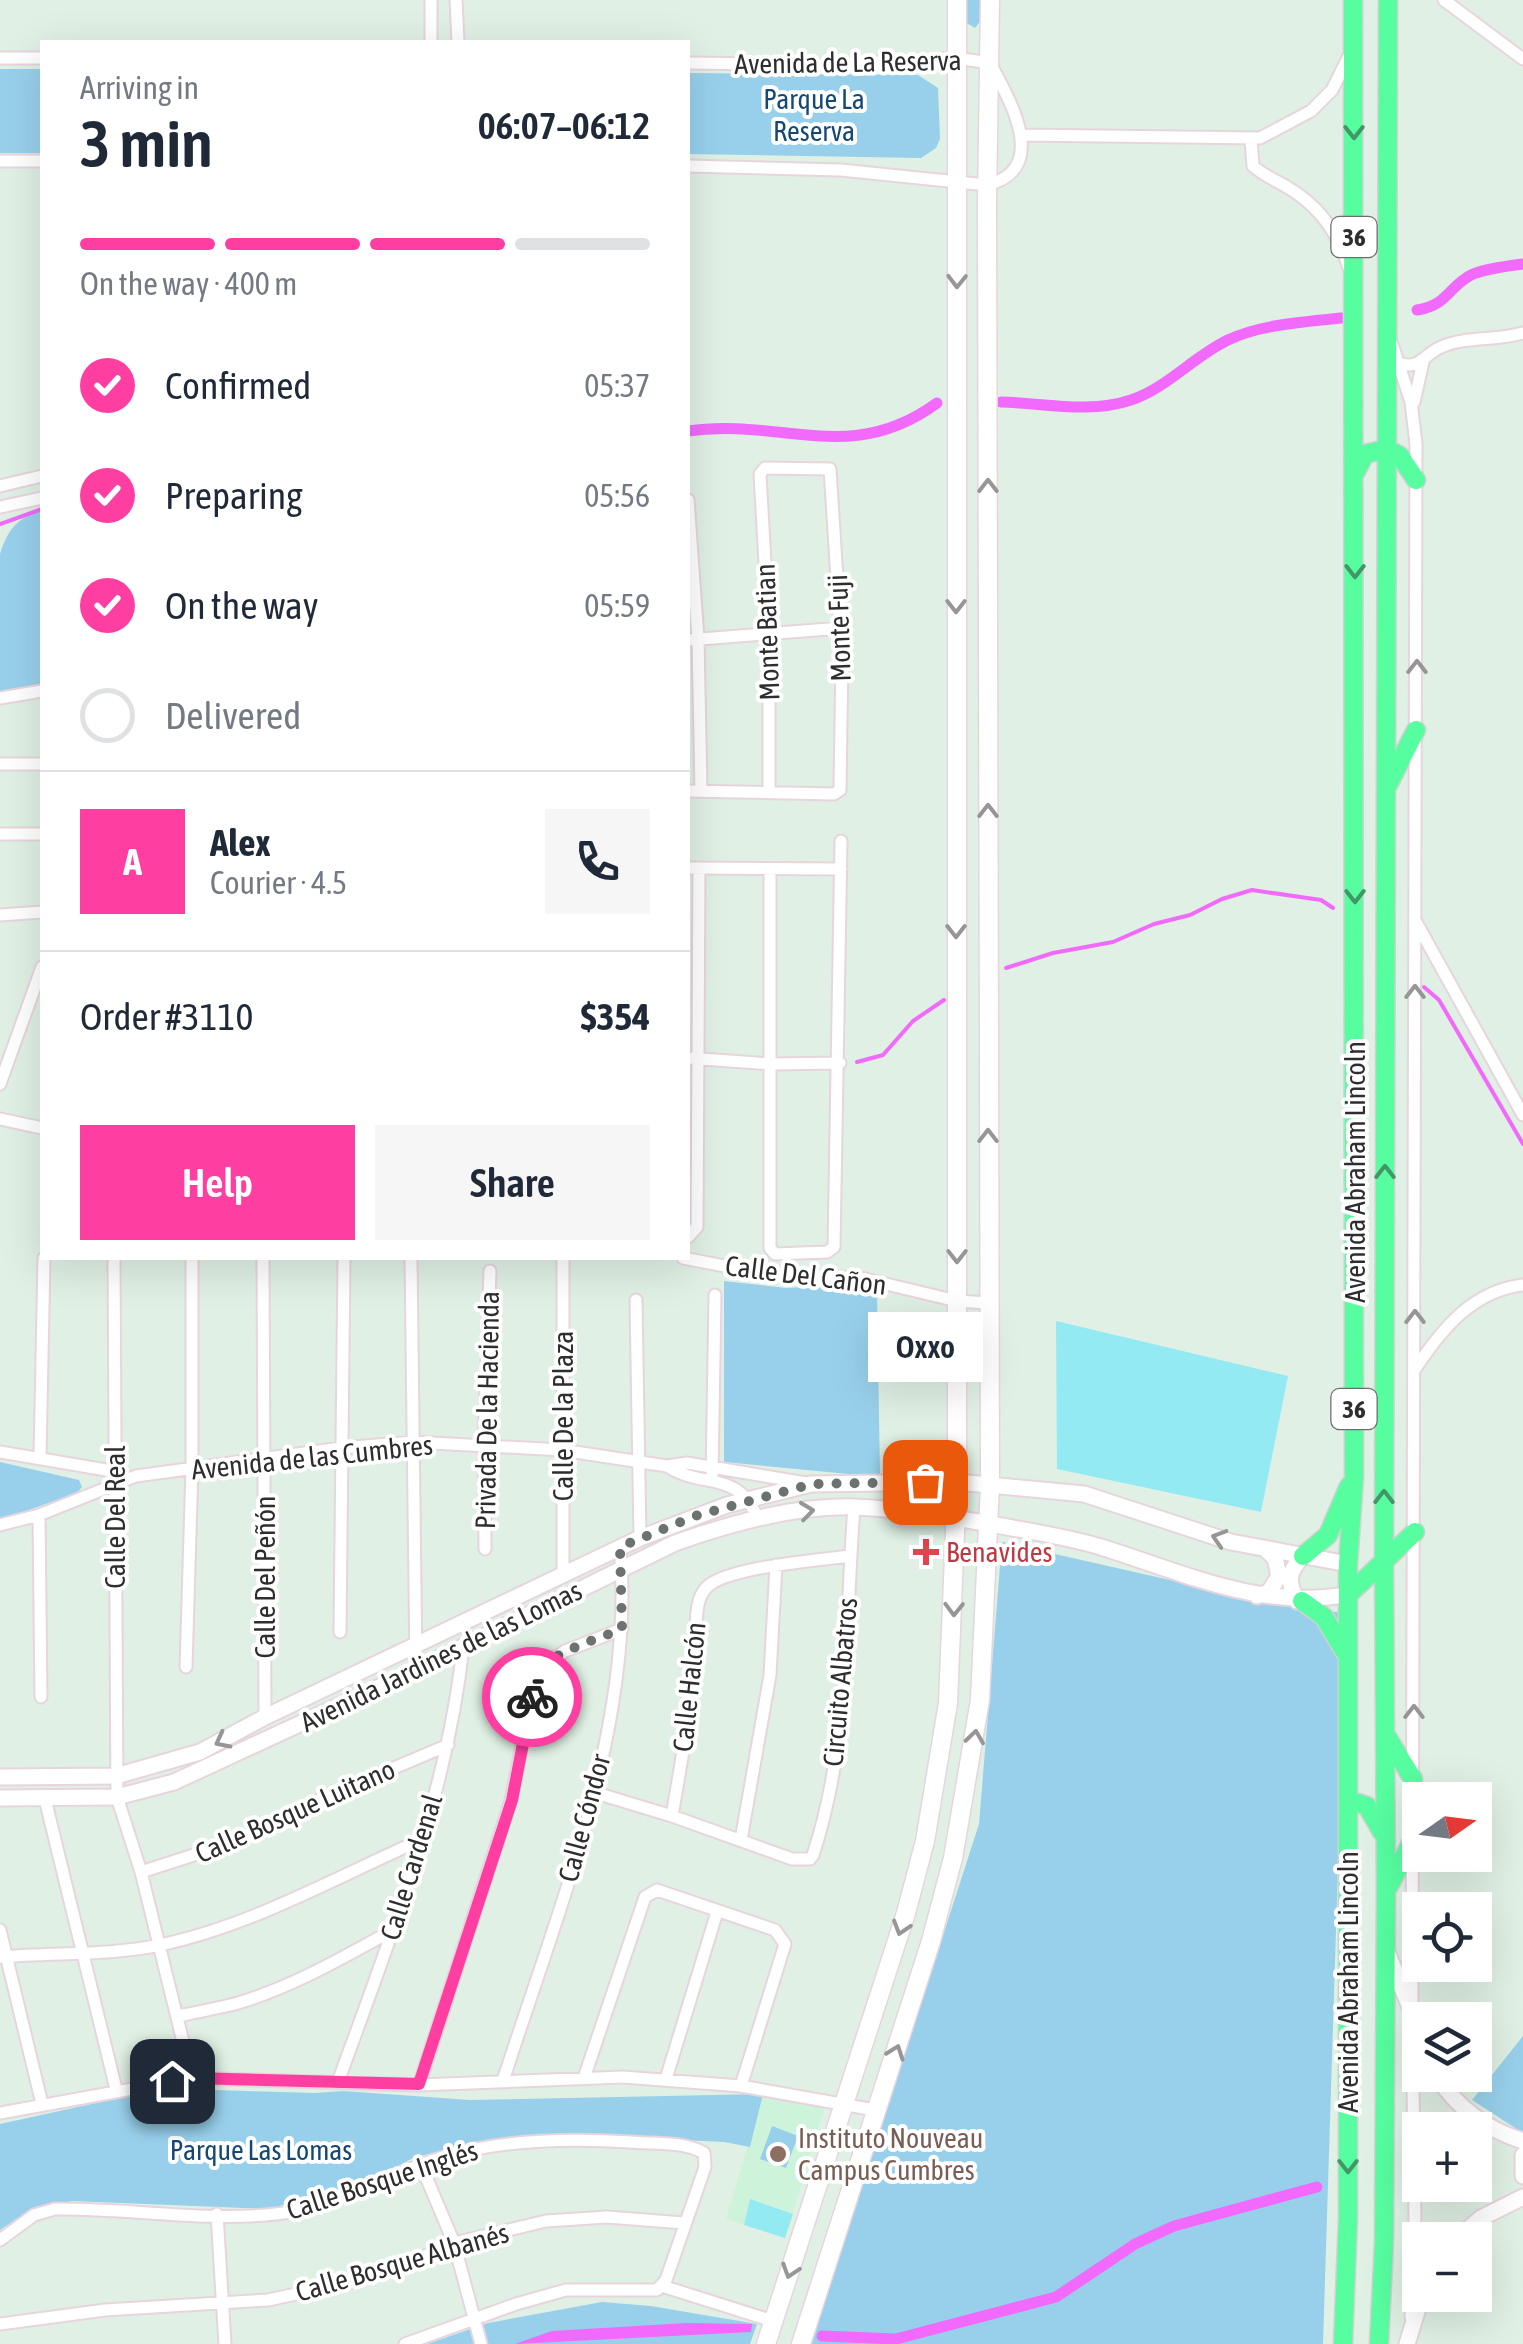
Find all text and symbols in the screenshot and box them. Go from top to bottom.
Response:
street label: Avenida de La Reserva [734,44,962,80]
text: Arriving in [80,69,199,106]
park label: Parque La Reserva [763,83,865,147]
text: 06:07–06:12 [478,104,650,147]
text: 3 min [80,106,213,181]
one-way arrow [1343,126,1365,141]
road number: 36 [1332,217,1376,257]
text: On the way · 400 m [80,265,297,302]
one-way arrow [947,274,968,290]
icon: check [80,358,135,413]
text: Confirmed [165,364,311,407]
text: 05:37 [584,367,650,404]
icon: check [80,468,135,523]
text: Preparing [165,474,303,517]
text: 05:56 [584,477,650,514]
one-way arrow [977,477,999,492]
street label: Monte Batian [749,563,785,701]
one-way arrow [1344,564,1366,579]
street label: Monte Fuji [821,574,857,682]
icon: check [80,578,135,633]
text: On the way [165,584,318,627]
text: 05:59 [584,587,650,624]
one-way arrow [945,600,967,615]
one-way arrow [1406,659,1428,674]
text: Delivered [165,694,301,737]
one-way arrow [977,802,999,818]
button: phone [545,809,650,914]
text: Alex [210,821,271,864]
text: A [123,840,142,883]
text: Courier · 4.5 [210,864,347,901]
one-way arrow [1344,888,1366,904]
one-way arrow [945,924,967,940]
one-way arrow [1404,984,1426,1000]
text: Order #3110 [80,995,253,1038]
text: $354 [580,995,650,1038]
street label: Avenida Abraham Lincoln [1339,1041,1371,1303]
button: Help [80,1125,355,1240]
button: Share [375,1125,650,1240]
one-way arrow [977,1127,999,1142]
one-way arrow [1374,1163,1396,1178]
street label: Calle Del Cañon [723,1249,889,1301]
one-way arrow [946,1250,968,1265]
street label: Privada De la Hacienda [469,1291,505,1529]
one-way arrow [1404,1309,1426,1324]
callout: Oxxo [868,1312,982,1382]
text: Oxxo [896,1328,955,1365]
street label: Calle De la Plaza [547,1331,579,1501]
road number: 36 [1332,1389,1376,1429]
street label: Avenida de las Cumbres [190,1428,434,1486]
pin [883,1440,968,1525]
street label: Calle Del Real [99,1445,131,1589]
icon: bag [898,1455,953,1510]
one-way arrow [1373,1488,1395,1504]
street label: Calle Del Peñón [249,1496,281,1658]
one-way arrow [799,1501,815,1522]
one-way arrow [1211,1529,1228,1550]
place label: Benavides [946,1536,1052,1568]
marker: Benavides [915,1541,937,1563]
street label: Avenida Jardines de las Lomas [295,1574,587,1738]
street label: Circuito Albatros [817,1596,863,1768]
one-way arrow [943,1601,964,1617]
street label: Calle Halcón [666,1621,712,1753]
courier [482,1647,582,1747]
icon: bike [505,1670,560,1725]
one-way arrow [1403,1704,1425,1720]
one-way arrow [214,1729,232,1749]
one-way arrow [963,1729,984,1745]
street label: Calle Cóndor [552,1750,617,1885]
street label: Calle Bosque Luitano [190,1753,400,1869]
north arrow [1402,1782,1492,1872]
map controls [1402,1782,1492,2312]
street label: Calle Cardenal [374,1790,448,1944]
street label: Avenida Abraham Lincoln [1332,1851,1364,2113]
button: locate [1402,1892,1492,1982]
one-way arrow [892,1919,913,1936]
button: layers [1402,2002,1492,2092]
pin [130,2039,215,2124]
one-way arrow [884,2044,905,2061]
icon: home [145,2054,200,2109]
button: + [1402,2112,1492,2202]
place label: Instituto Nouveau Campus Cumbres [798,2122,983,2186]
park label: Parque Las Lomas [170,2134,352,2166]
street label: Calle Bosque Inglés [282,2134,482,2226]
marker: Instituto Nouveau Campus Cumbres [767,2143,789,2165]
one-way arrow [1337,2158,1359,2174]
street label: Calle Bosque Albanés [292,2216,512,2308]
button: − [1402,2222,1492,2312]
one-way arrow [782,2261,802,2278]

